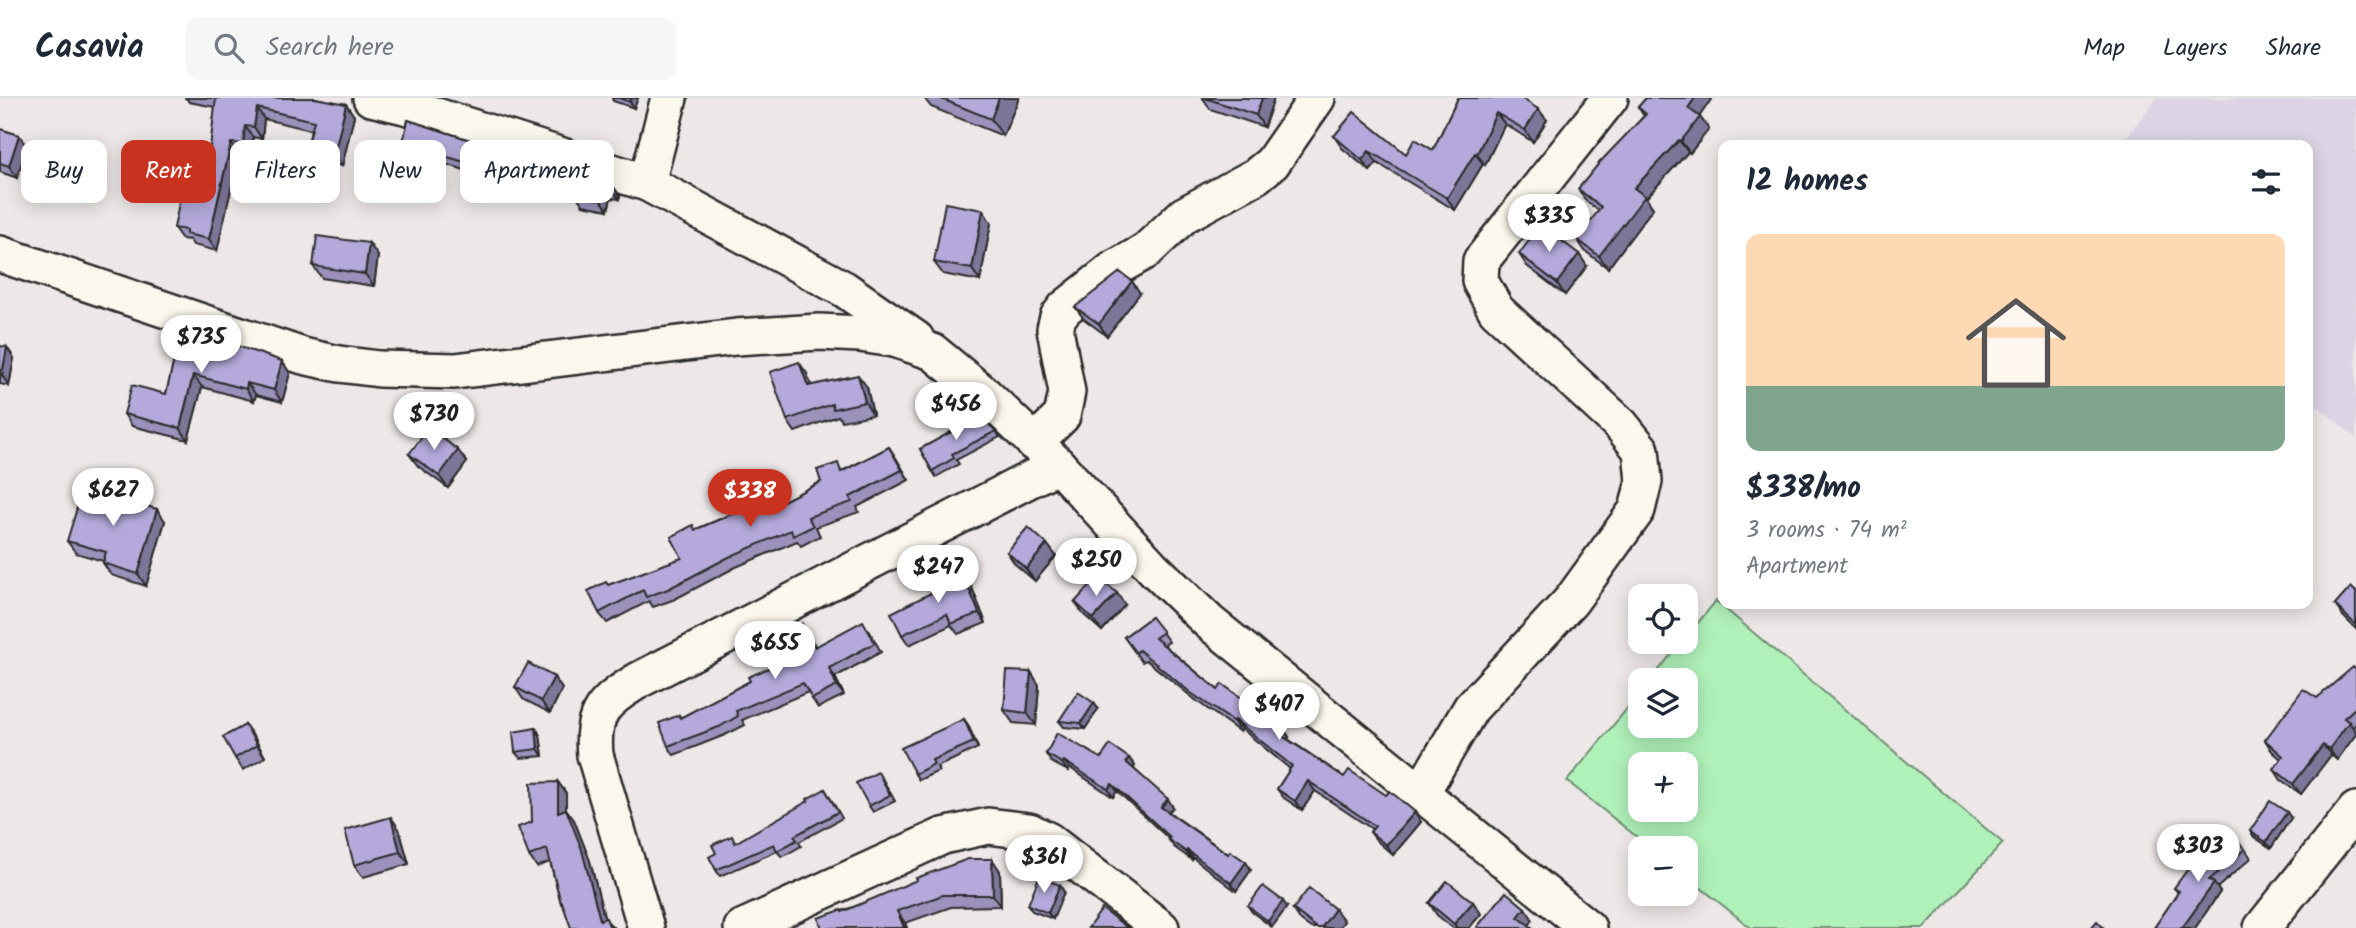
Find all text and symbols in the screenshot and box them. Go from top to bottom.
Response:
search box [186,17,676,80]
text: Casavia [35,22,144,75]
text: Search here [266,27,394,69]
icon: search [210,29,248,67]
text: Map [2083,29,2125,68]
text: Layers [2163,29,2227,68]
text: Share [2265,29,2321,68]
chip: Buy [21,140,107,203]
chip: Rent [121,140,216,203]
chip: Filters [230,140,340,203]
chip: New [354,140,446,203]
chip: Apartment [460,140,614,203]
text: 12 homes [1746,158,1868,206]
icon: filters [2247,163,2285,201]
pin: $335 [1508,194,1590,254]
text: $335 [1524,199,1574,235]
icon: home [1953,280,2079,406]
pin: $735 [160,316,242,375]
text: $735 [177,320,225,356]
pin: $456 [915,382,997,442]
text: $456 [931,387,981,423]
pin: $730 [393,392,475,452]
text: $730 [410,397,458,433]
text: $338/mo [1746,465,1861,513]
pin: $627 [72,468,154,528]
pin: $338 [709,470,791,529]
text: $627 [88,473,138,509]
text: $338 [724,474,776,510]
text: 3 rooms · 74 m² [1746,513,1907,549]
pin: $250 [1055,538,1137,598]
text: $250 [1071,543,1121,579]
pin: $247 [897,546,979,605]
text: Apartment [1746,549,1848,585]
text: $247 [913,550,963,586]
map controls [1628,584,1698,906]
button: locate [1628,584,1698,654]
pin: $655 [734,622,816,681]
text: $655 [750,626,800,662]
button: layers [1628,668,1698,738]
pin: $407 [1238,682,1320,742]
text: $407 [1255,687,1303,723]
button: + [1628,752,1698,822]
pin: $303 [2157,824,2239,884]
text: $303 [2173,829,2223,865]
pin: $361 [1003,836,1085,895]
button: − [1628,836,1698,906]
text: $361 [1021,840,1067,876]

